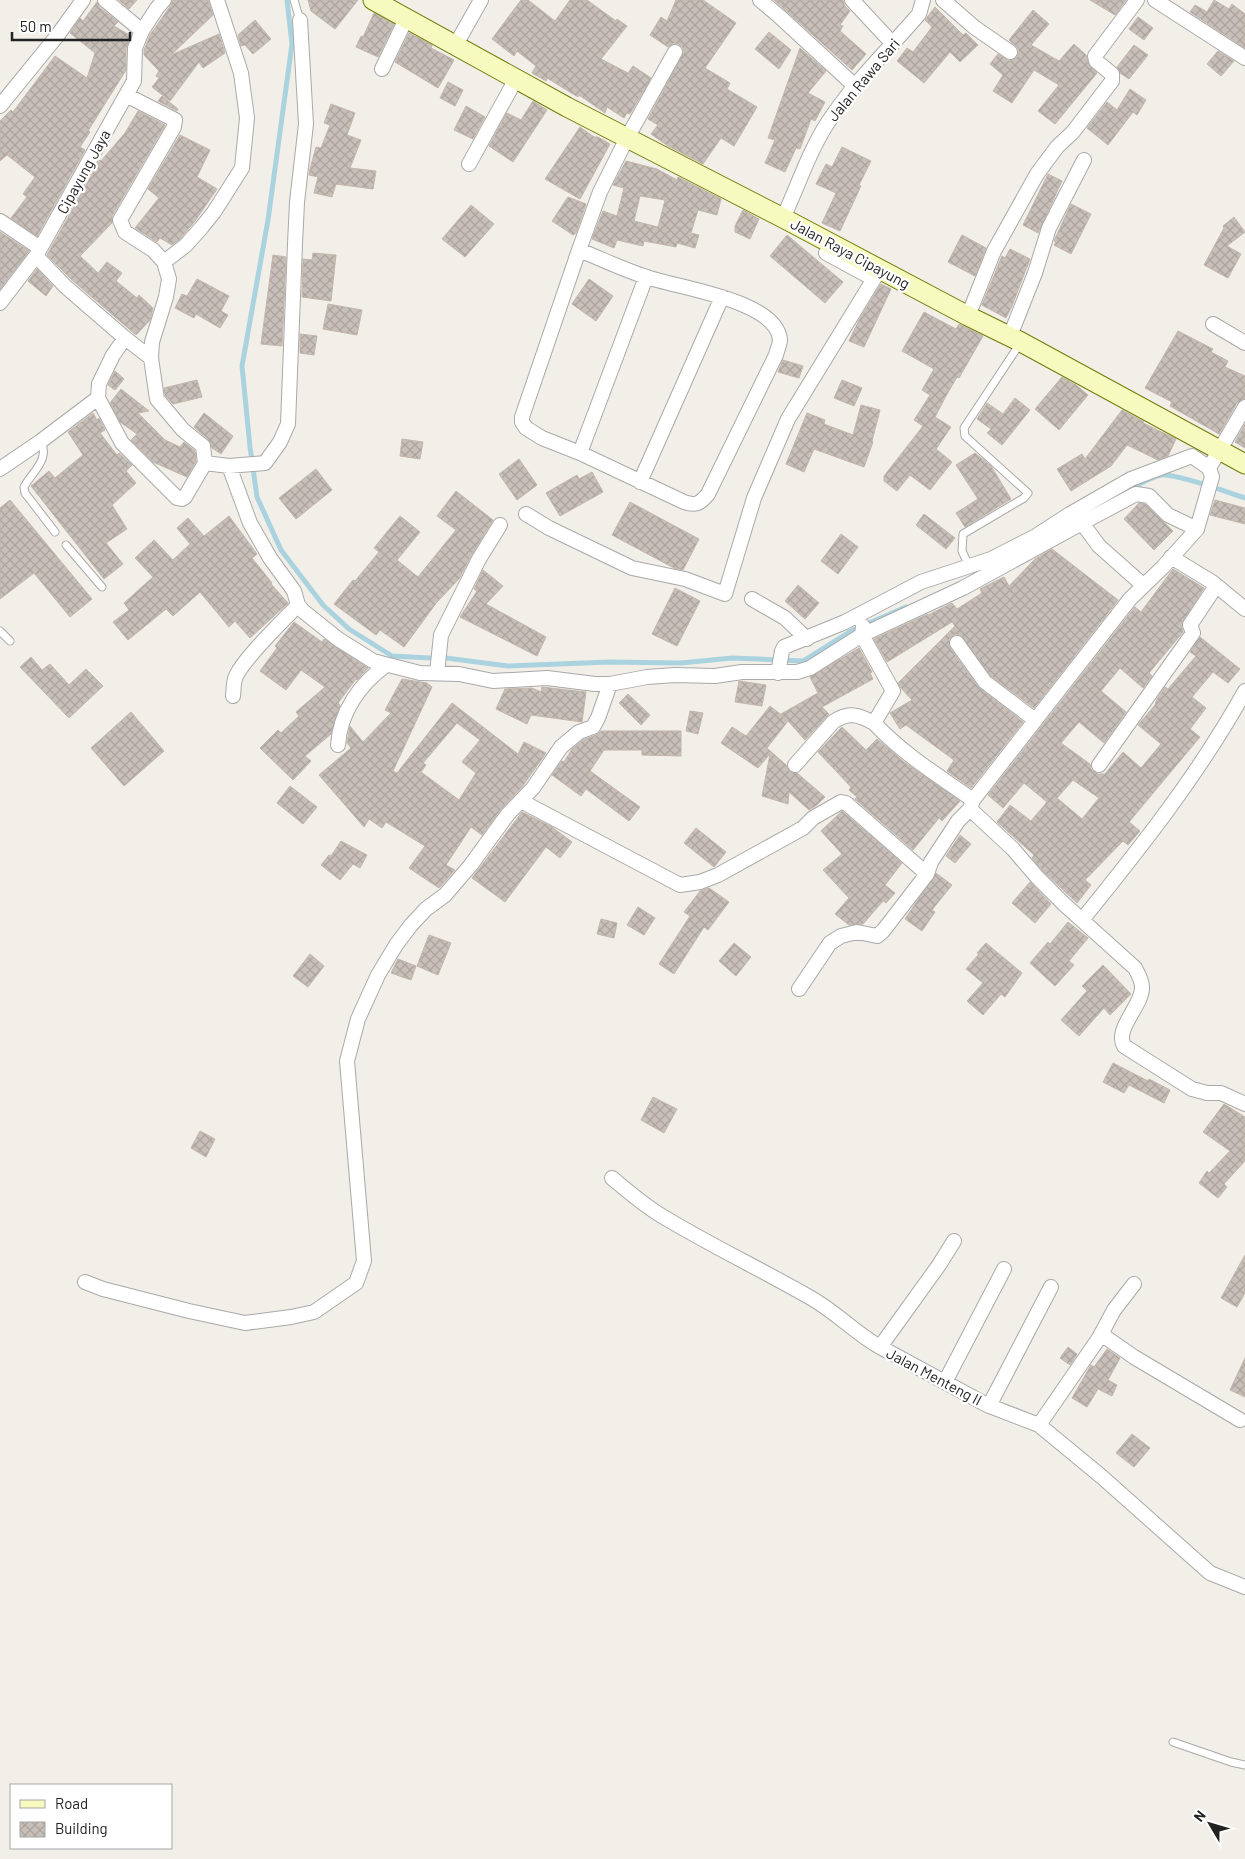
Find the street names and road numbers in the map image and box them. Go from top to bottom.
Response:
street label: Jalan Rawa Sari [823,34,903,124]
street label: Cipayung Jaya [53,126,114,217]
street label: Jalan Raya Cipayung [788,214,913,292]
street label: Jalan Menteng II [884,1343,985,1409]

